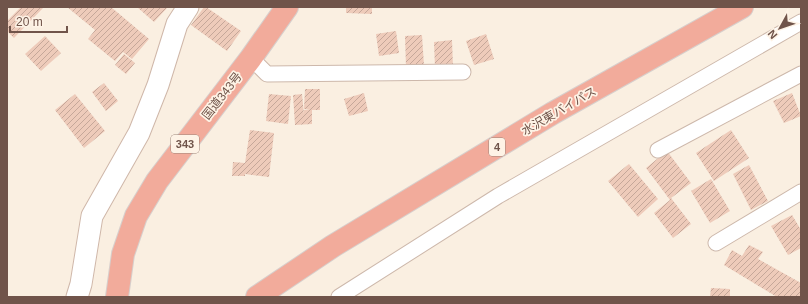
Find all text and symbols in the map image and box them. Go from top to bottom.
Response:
scale bar [10,8,67,34]
north arrow [760,8,800,48]
text: 20 m [16,15,43,29]
text: N [765,27,779,41]
street label: 国道343号 [199,70,245,122]
street label: 水沢東バイパス [519,84,599,138]
road number: 343 [171,135,199,153]
road number: 4 [489,138,505,156]

